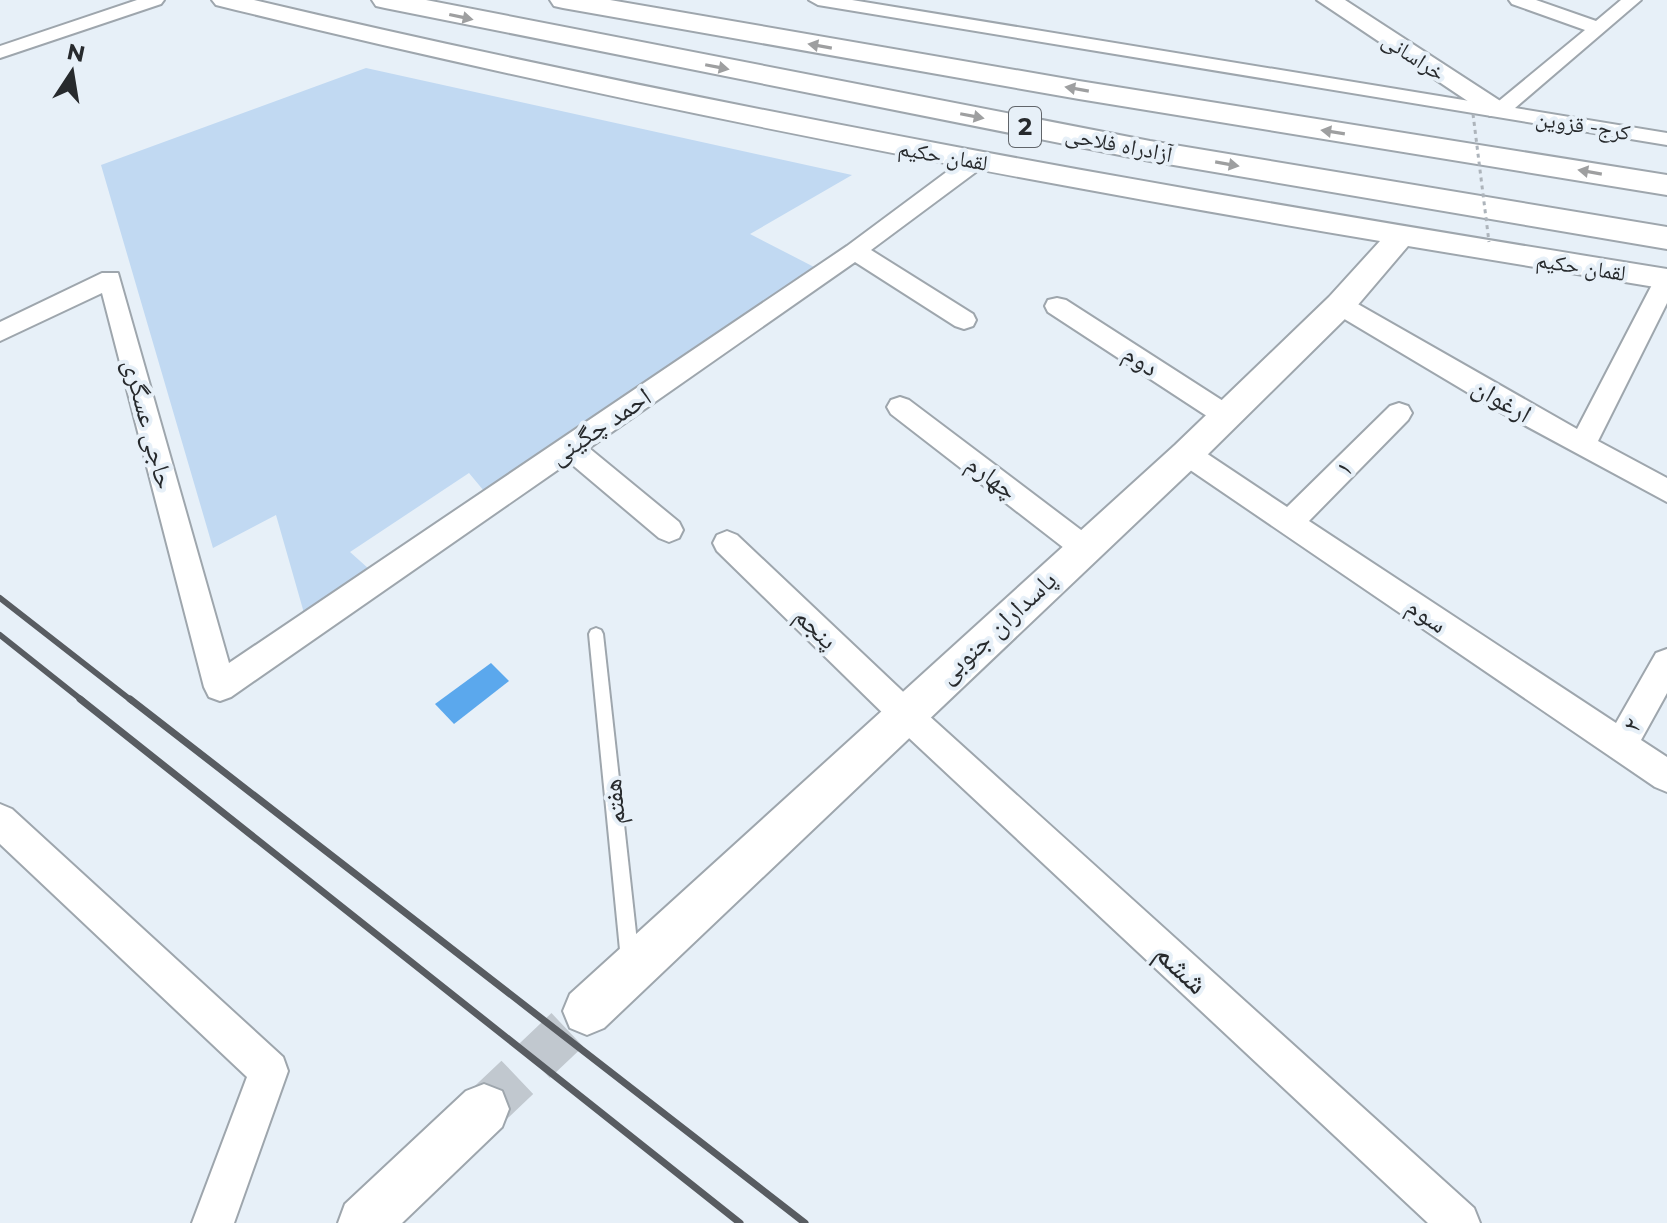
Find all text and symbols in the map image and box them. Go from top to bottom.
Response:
one-way arrow [449,11,474,24]
street label: خراسانی [1377,26,1450,87]
north arrow [32,32,112,112]
text: N [65,38,88,68]
one-way arrow [808,39,833,51]
one-way arrow [704,61,729,73]
one-way arrow [1064,83,1089,95]
street label: کرج- قزوین [1534,105,1632,146]
road number: 2 [1009,107,1041,147]
one-way arrow [960,111,985,123]
street label: آزادراه فلاحی [1063,121,1175,168]
one-way arrow [1320,125,1345,138]
street label: لقمان حکیم [896,134,990,178]
one-way arrow [1215,158,1240,171]
one-way arrow [1577,165,1602,178]
street label: لقمان حکیم [1534,246,1628,288]
street label: دوم [1116,337,1165,385]
street label: حاجی عسگری [116,356,182,492]
street label: ارغوان [1467,370,1537,430]
street label: احمد چگینی [543,380,657,472]
street label: چهارم [959,447,1024,508]
street label: ۱ [1329,453,1359,483]
street label: پاسداران جنوبی [931,564,1063,690]
street label: سوم [1400,590,1453,642]
street label: پنجم [787,600,844,657]
street label: ۲ [1615,712,1649,738]
street label: هفتم [596,777,633,827]
street label: ششم [1146,933,1217,1004]

